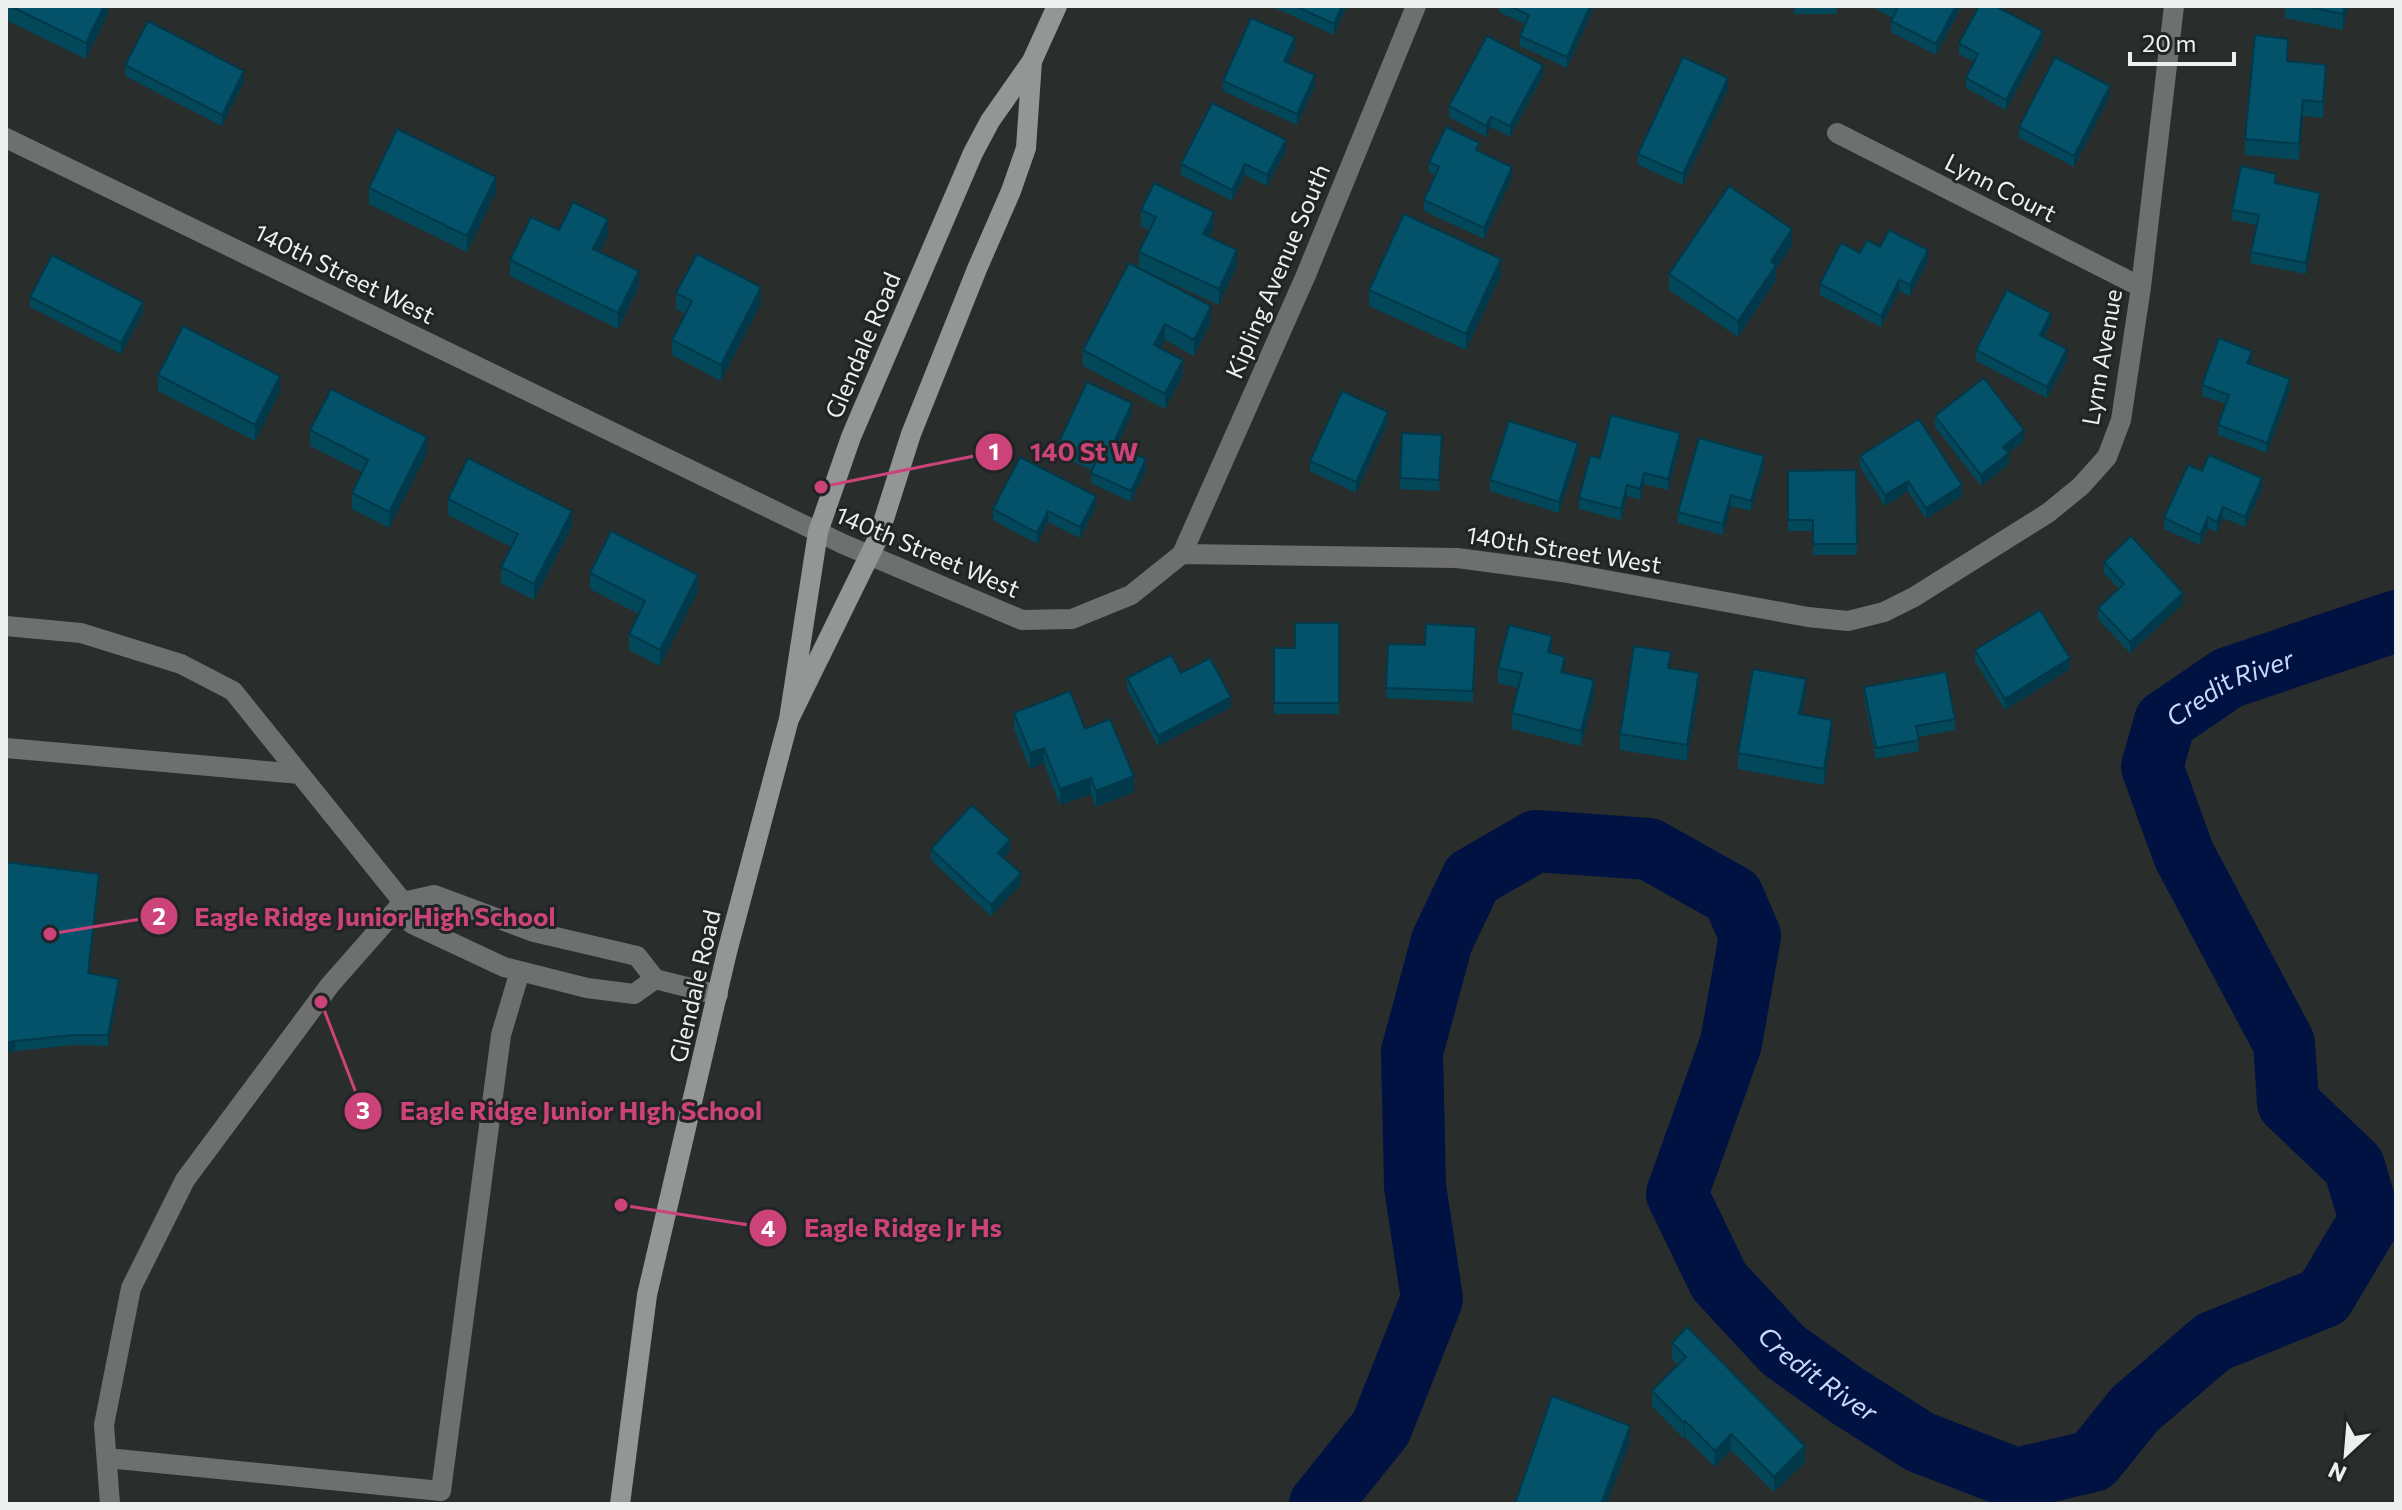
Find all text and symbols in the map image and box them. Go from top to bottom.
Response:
scale bar [2130,16,2234,66]
text: 20 m [2142,28,2196,57]
street label: Lynn Court [1940,147,2062,228]
street label: Kipling Avenue South [1219,159,1335,383]
street label: 140th Street West [250,217,440,329]
street label: Glendale Road [818,268,906,422]
street label: Lynn Avenue [2075,287,2127,427]
callout: 140 St W [974,427,1155,477]
text: 140 St W [1030,435,1138,466]
text: 1 [989,436,999,465]
street label: 140th Street West [832,499,1025,603]
street label: 140th Street West [1464,519,1664,579]
water label: Credit River [2159,641,2299,732]
callout: Eagle Ridge Junior High School [139,891,572,941]
text: Eagle Ridge Junior High School [194,900,556,931]
text: 2 [152,901,166,930]
street label: Glendale Road [662,907,726,1065]
callout: Eagle Ridge Junior HIgh School [343,1086,778,1136]
text: Eagle Ridge Junior HIgh School [400,1094,762,1125]
text: 3 [356,1095,370,1124]
callout: Eagle Ridge Jr Hs [748,1203,1018,1253]
text: Eagle Ridge Jr Hs [804,1211,1002,1242]
text: 4 [761,1213,776,1242]
water label: Credit River [1753,1319,1885,1428]
north arrow [2306,1414,2386,1494]
text: N [2324,1457,2350,1488]

